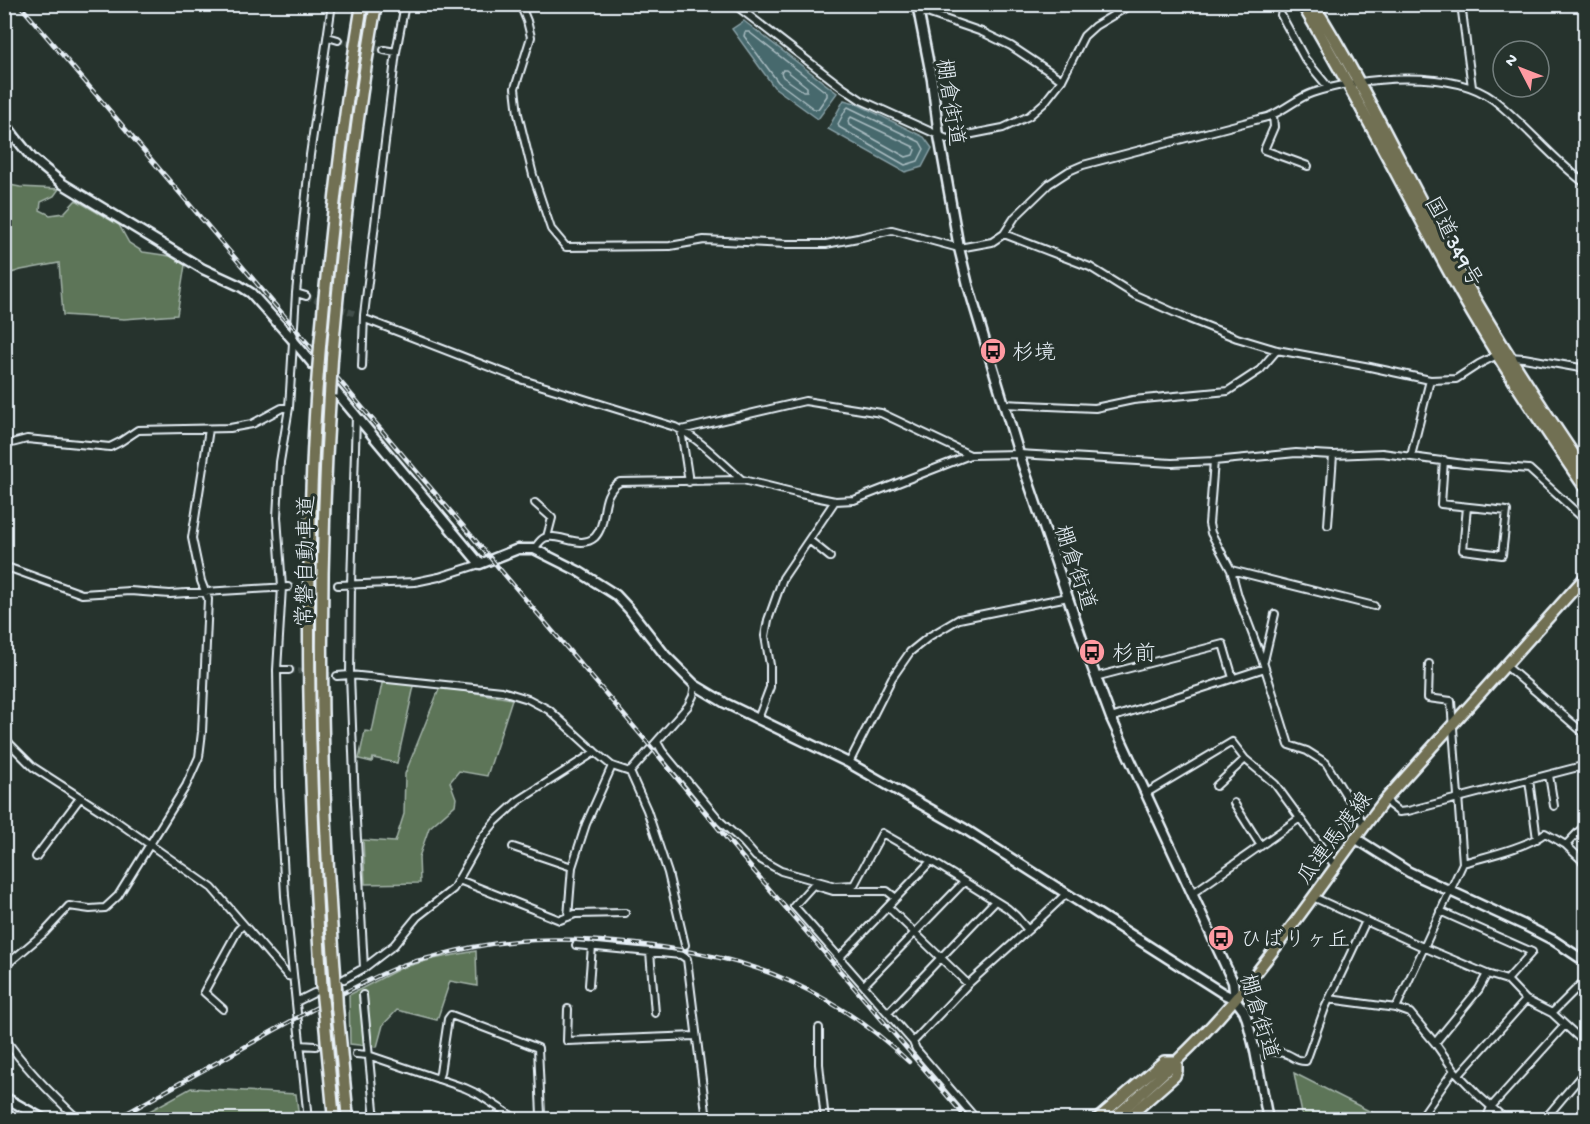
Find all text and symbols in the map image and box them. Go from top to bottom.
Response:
north arrow [1491,39,1551,99]
text: N [1502,51,1523,72]
street label: 棚倉街道 [928,57,970,148]
street label: 国道349号 [1417,193,1487,293]
bus stop icon: 杉境 [978,336,1008,366]
place label: 杉境 [1012,341,1056,368]
street label: 常磐自動車道 [292,495,322,627]
street label: 棚倉街道 [1047,522,1102,614]
bus stop icon: 杉前 [1077,637,1107,667]
place label: 杉前 [1112,642,1156,669]
street label: 瓜連馬渡線 [1291,786,1380,891]
bus stop icon: ひばりヶ丘 [1206,923,1236,953]
place label: ひばりヶ丘 [1240,928,1350,955]
street label: 棚倉街道 [1232,971,1284,1063]

